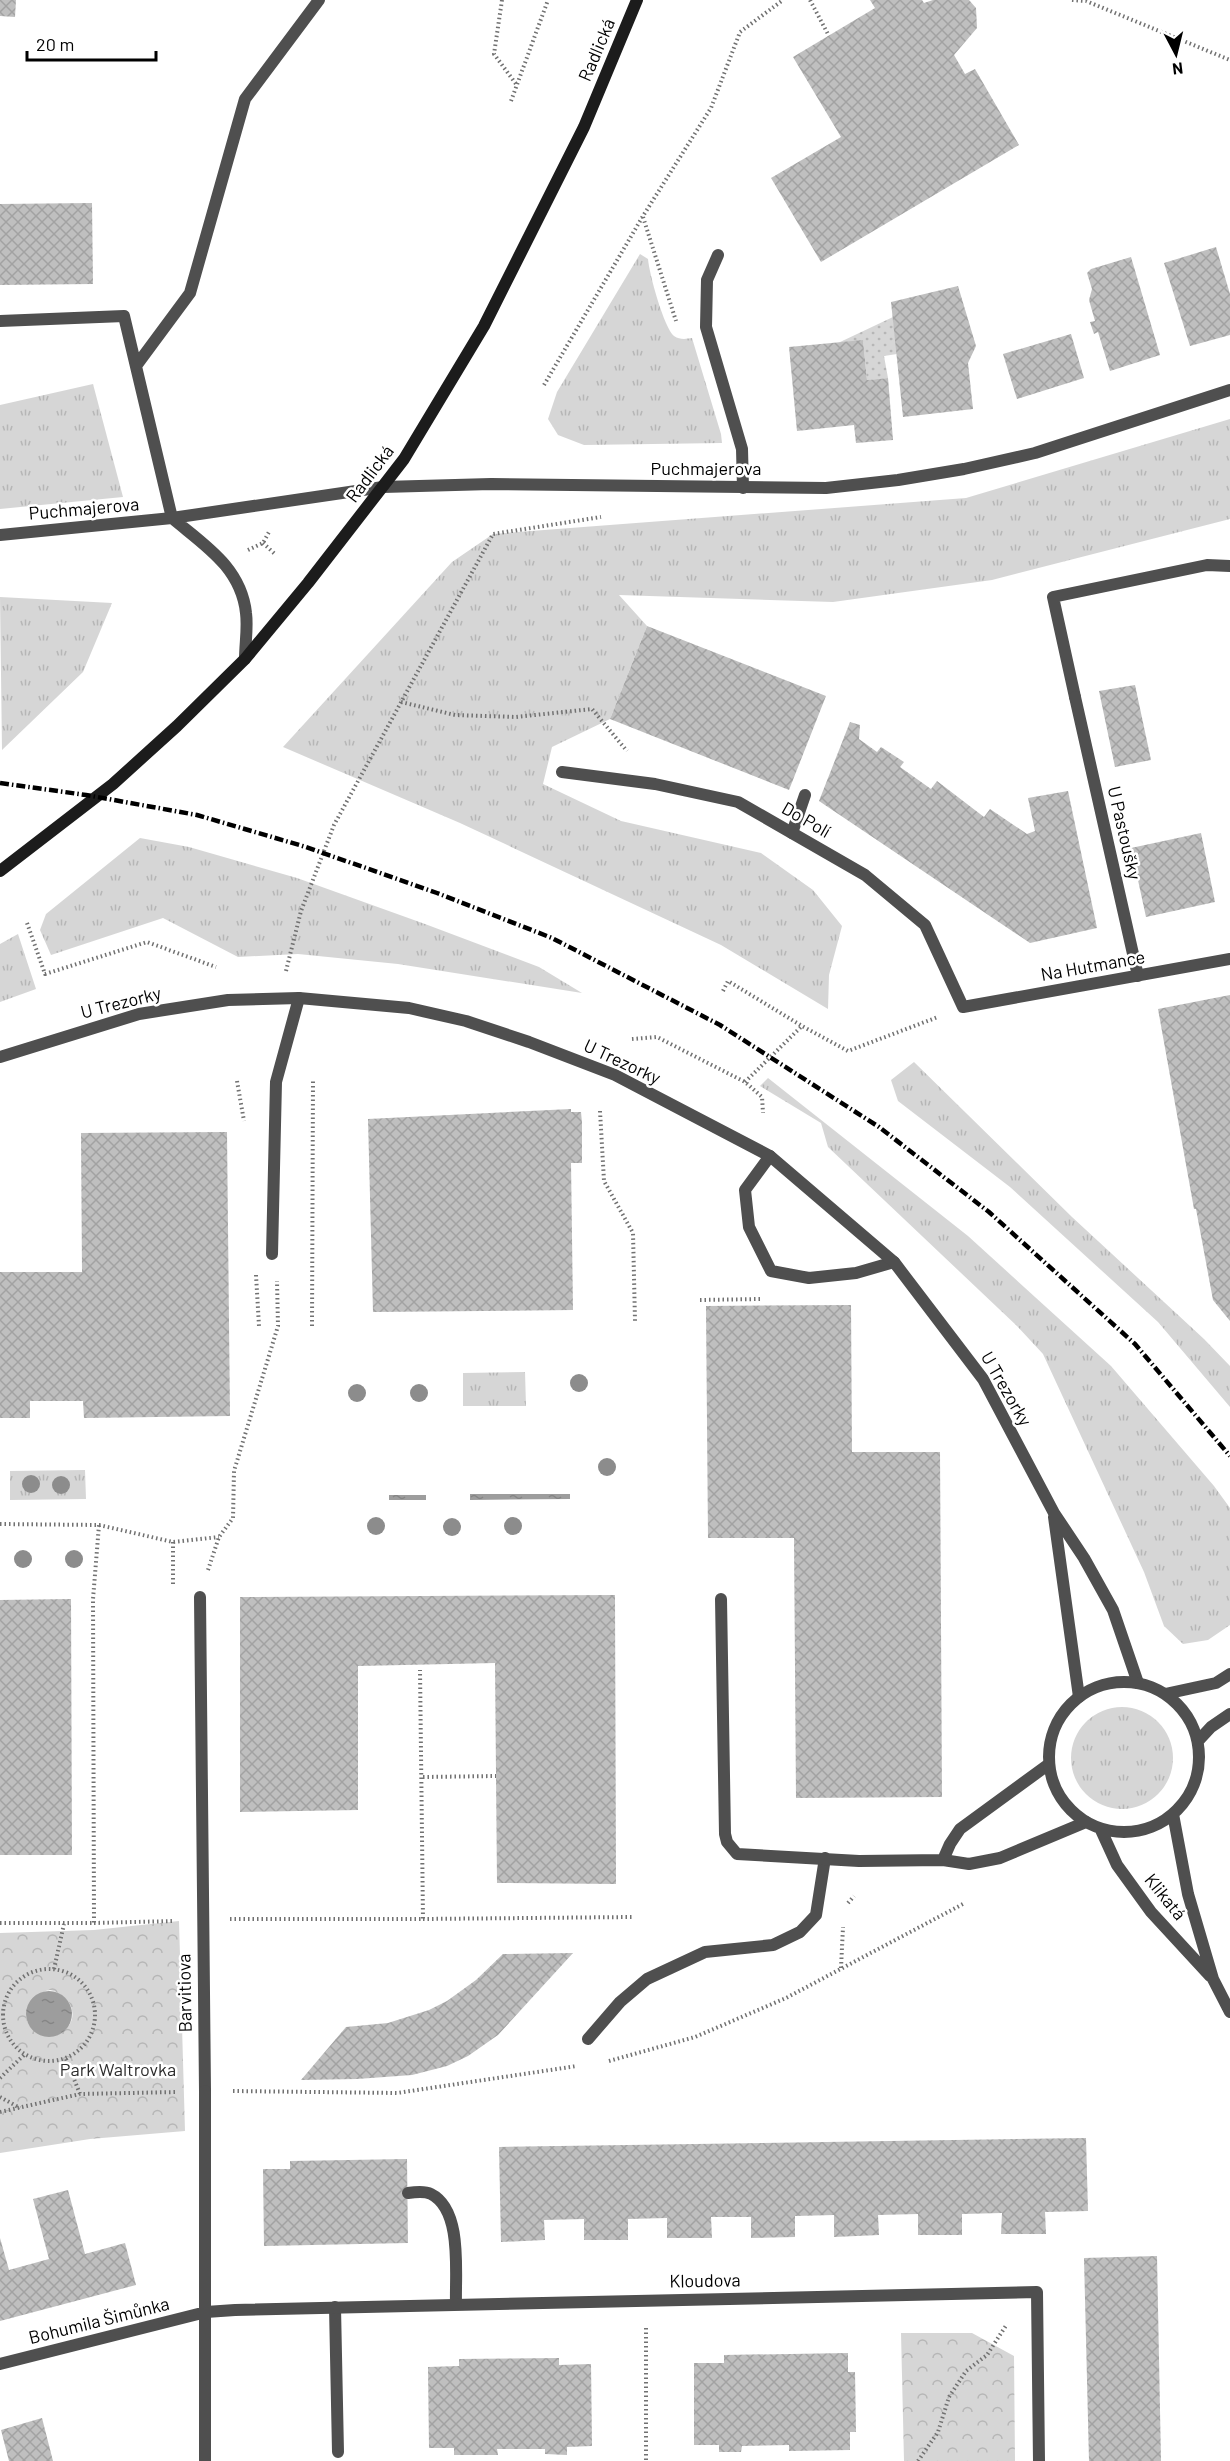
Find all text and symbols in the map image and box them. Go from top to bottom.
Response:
street label: Radlická [573,15,619,84]
scale bar [27,24,156,62]
north arrow [1146,24,1206,84]
text: 20 m [36,33,74,55]
text: N [1171,59,1184,79]
street label: Radlická [341,440,398,506]
street label: Puchmajerova [651,457,761,479]
street label: Puchmajerova [28,492,140,524]
street label: U Pastoušky [1104,784,1146,882]
street label: Do Polí [778,796,835,842]
street label: Na Hutmance [1039,945,1147,985]
street label: U Trezorky [78,981,163,1023]
street label: U Trezorky [580,1034,664,1088]
street label: U Trezorky [977,1347,1037,1430]
street label: Klikatá [1140,1869,1191,1924]
street label: Barvitiova [172,1953,196,2033]
park label: Park Waltrovka [60,2058,176,2080]
street label: Kloudova [669,2268,741,2292]
street label: Bohumila Šimůnka [26,2292,171,2348]

